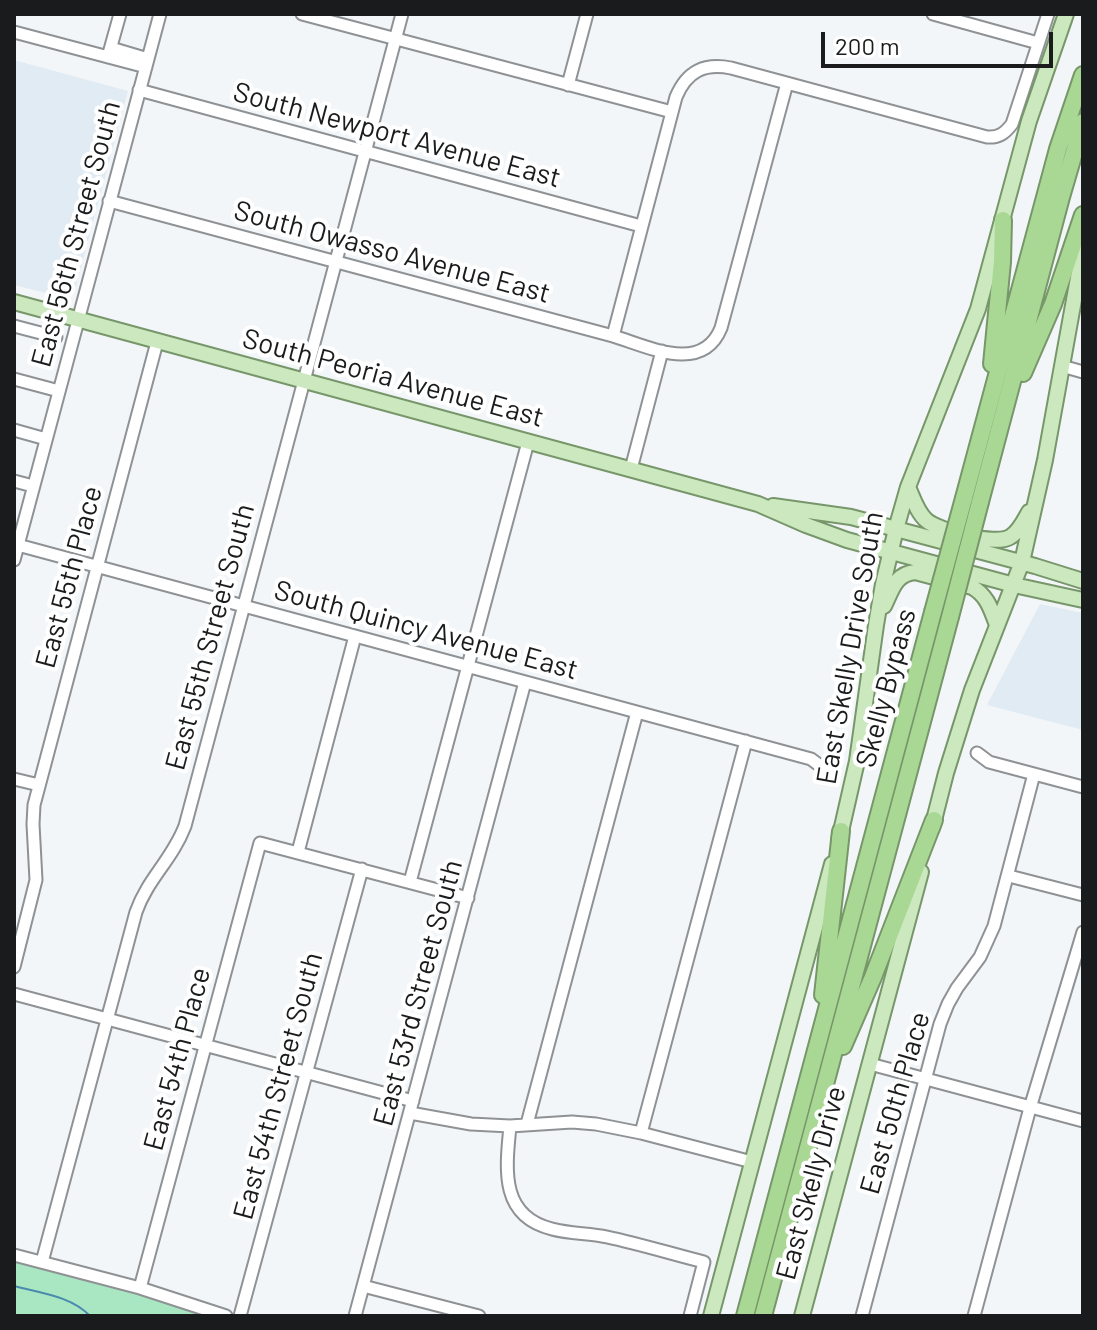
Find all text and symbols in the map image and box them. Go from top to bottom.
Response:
scale bar [825,16,1057,66]
text: 200 m [835,31,900,60]
street label: South Newport Avenue East [230,75,564,195]
street label: East 56th Street South [24,97,128,371]
street label: South Owasso Avenue East [230,194,554,310]
street label: South Peoria Avenue East [239,322,547,434]
street label: East 55th Place [29,482,109,672]
street label: East 55th Street South [158,500,262,774]
street label: East Skelly Drive South [809,509,891,787]
street label: South Quincy Avenue East [270,573,582,687]
street label: Skelly Bypass [849,605,923,771]
street label: East 53rd Street South [366,856,470,1130]
street label: East 54th Street South [226,949,330,1223]
street label: East 54th Place [136,964,218,1154]
street label: East 50th Place [853,1008,937,1198]
street label: East Skelly Drive [769,1083,853,1283]

